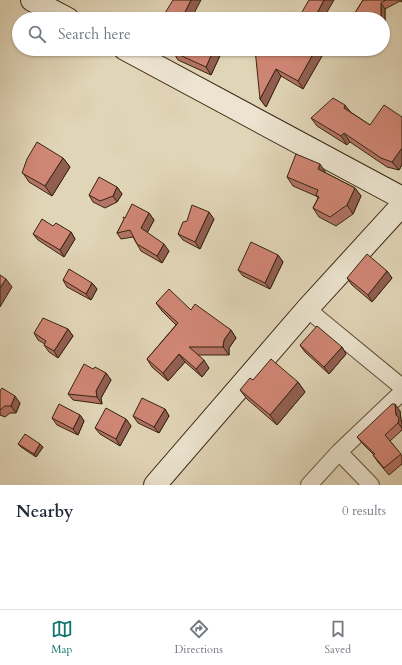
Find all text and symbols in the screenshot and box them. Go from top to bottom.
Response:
search box [12,12,390,56]
icon: search [26,23,48,45]
text: Search here [58,24,131,44]
text: Nearby [16,500,73,523]
text: 0 results [342,502,386,520]
tab: Map [51,618,73,657]
tab: Directions [174,618,223,657]
tab: Saved [325,618,351,657]

